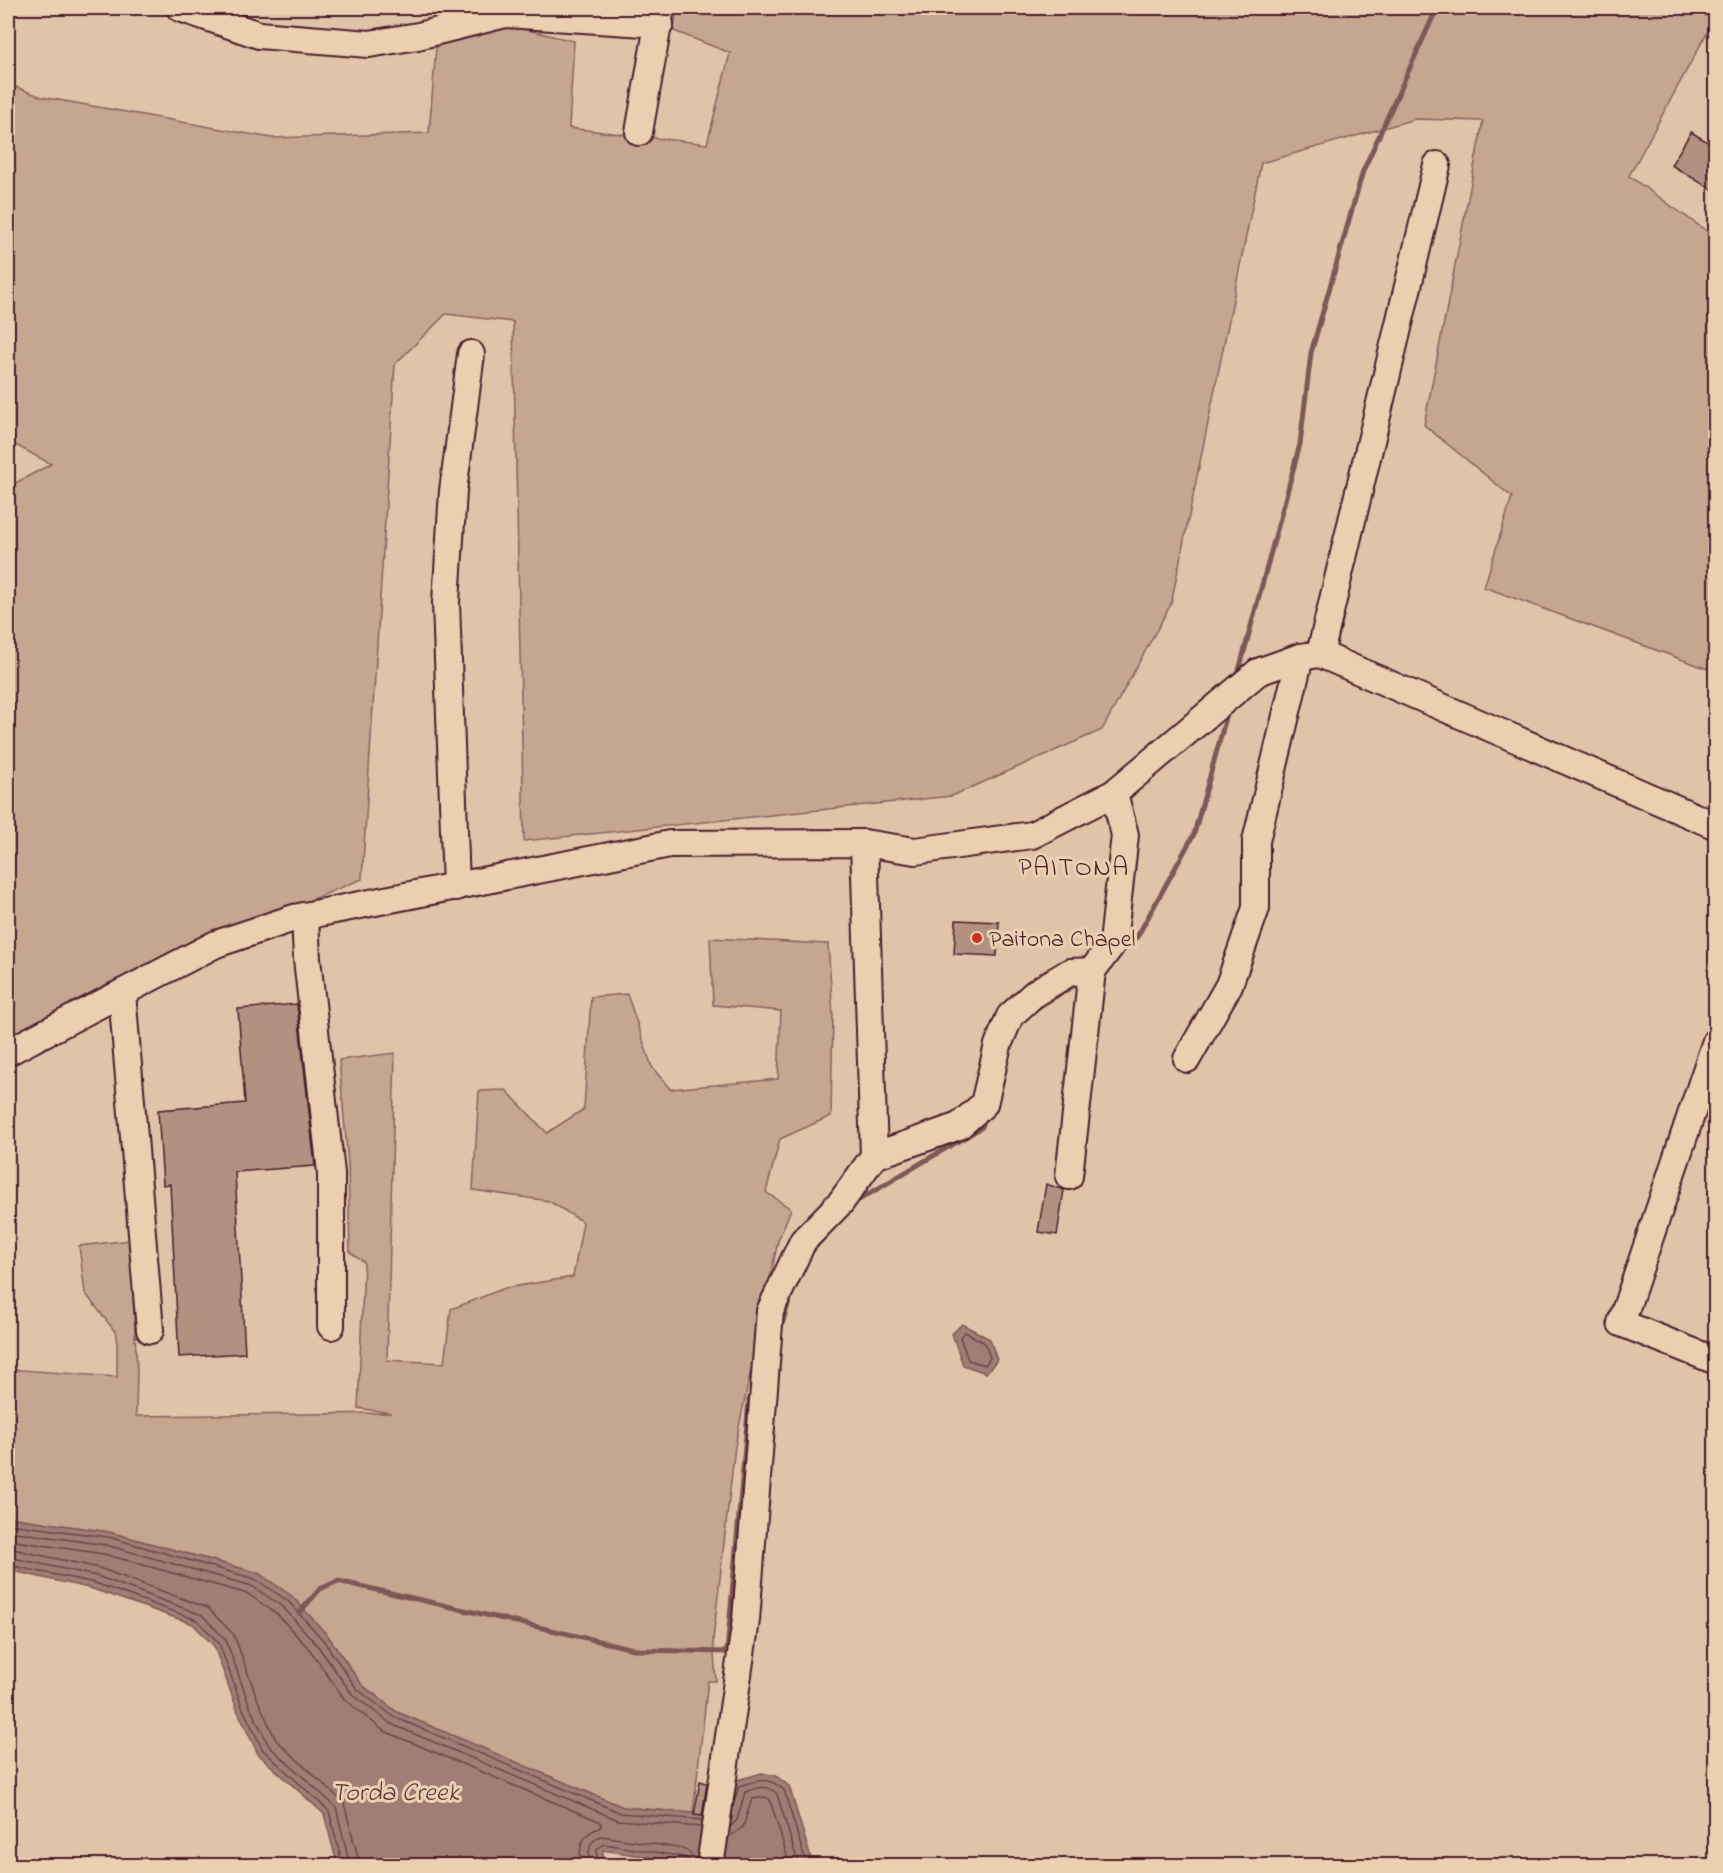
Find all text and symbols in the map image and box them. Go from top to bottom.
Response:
district label: PAITONA [1018,850,1130,888]
place label: Paitona Chapel [989,923,1135,958]
marker: Paitona Chapel [970,931,984,945]
water label: Torda Creek [331,1775,460,1813]

